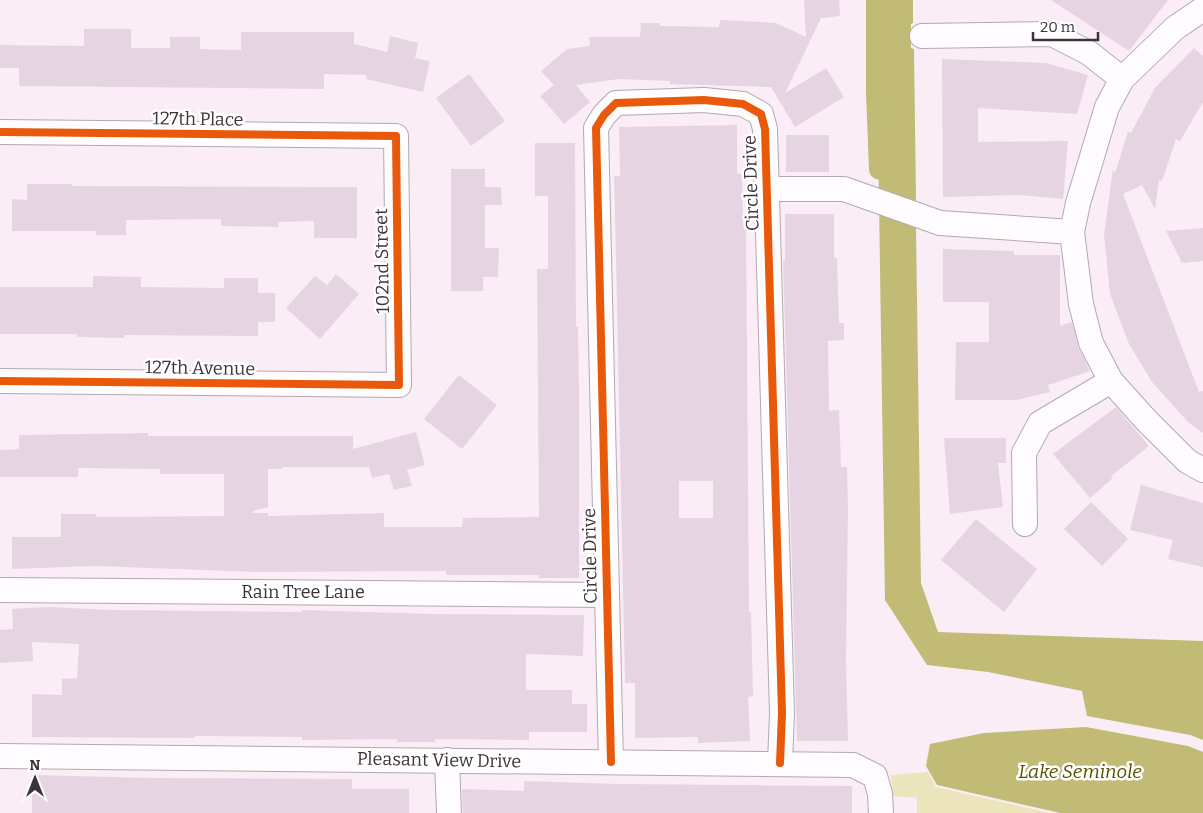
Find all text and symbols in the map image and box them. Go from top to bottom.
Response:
scale bar [1033,10,1098,42]
text: 20 m [1040,18,1076,36]
street label: 127th Place [152,107,244,131]
street label: Circle Drive [738,135,764,231]
street label: 102nd Street [370,208,394,314]
street label: 127th Avenue [145,356,255,380]
street label: Circle Drive [578,508,602,604]
street label: Rain Tree Lane [241,581,365,603]
street label: Pleasant View Drive [357,748,521,772]
north arrow [10,753,60,803]
text: N [30,757,41,774]
water label: Lake Seminole [1018,760,1142,783]

